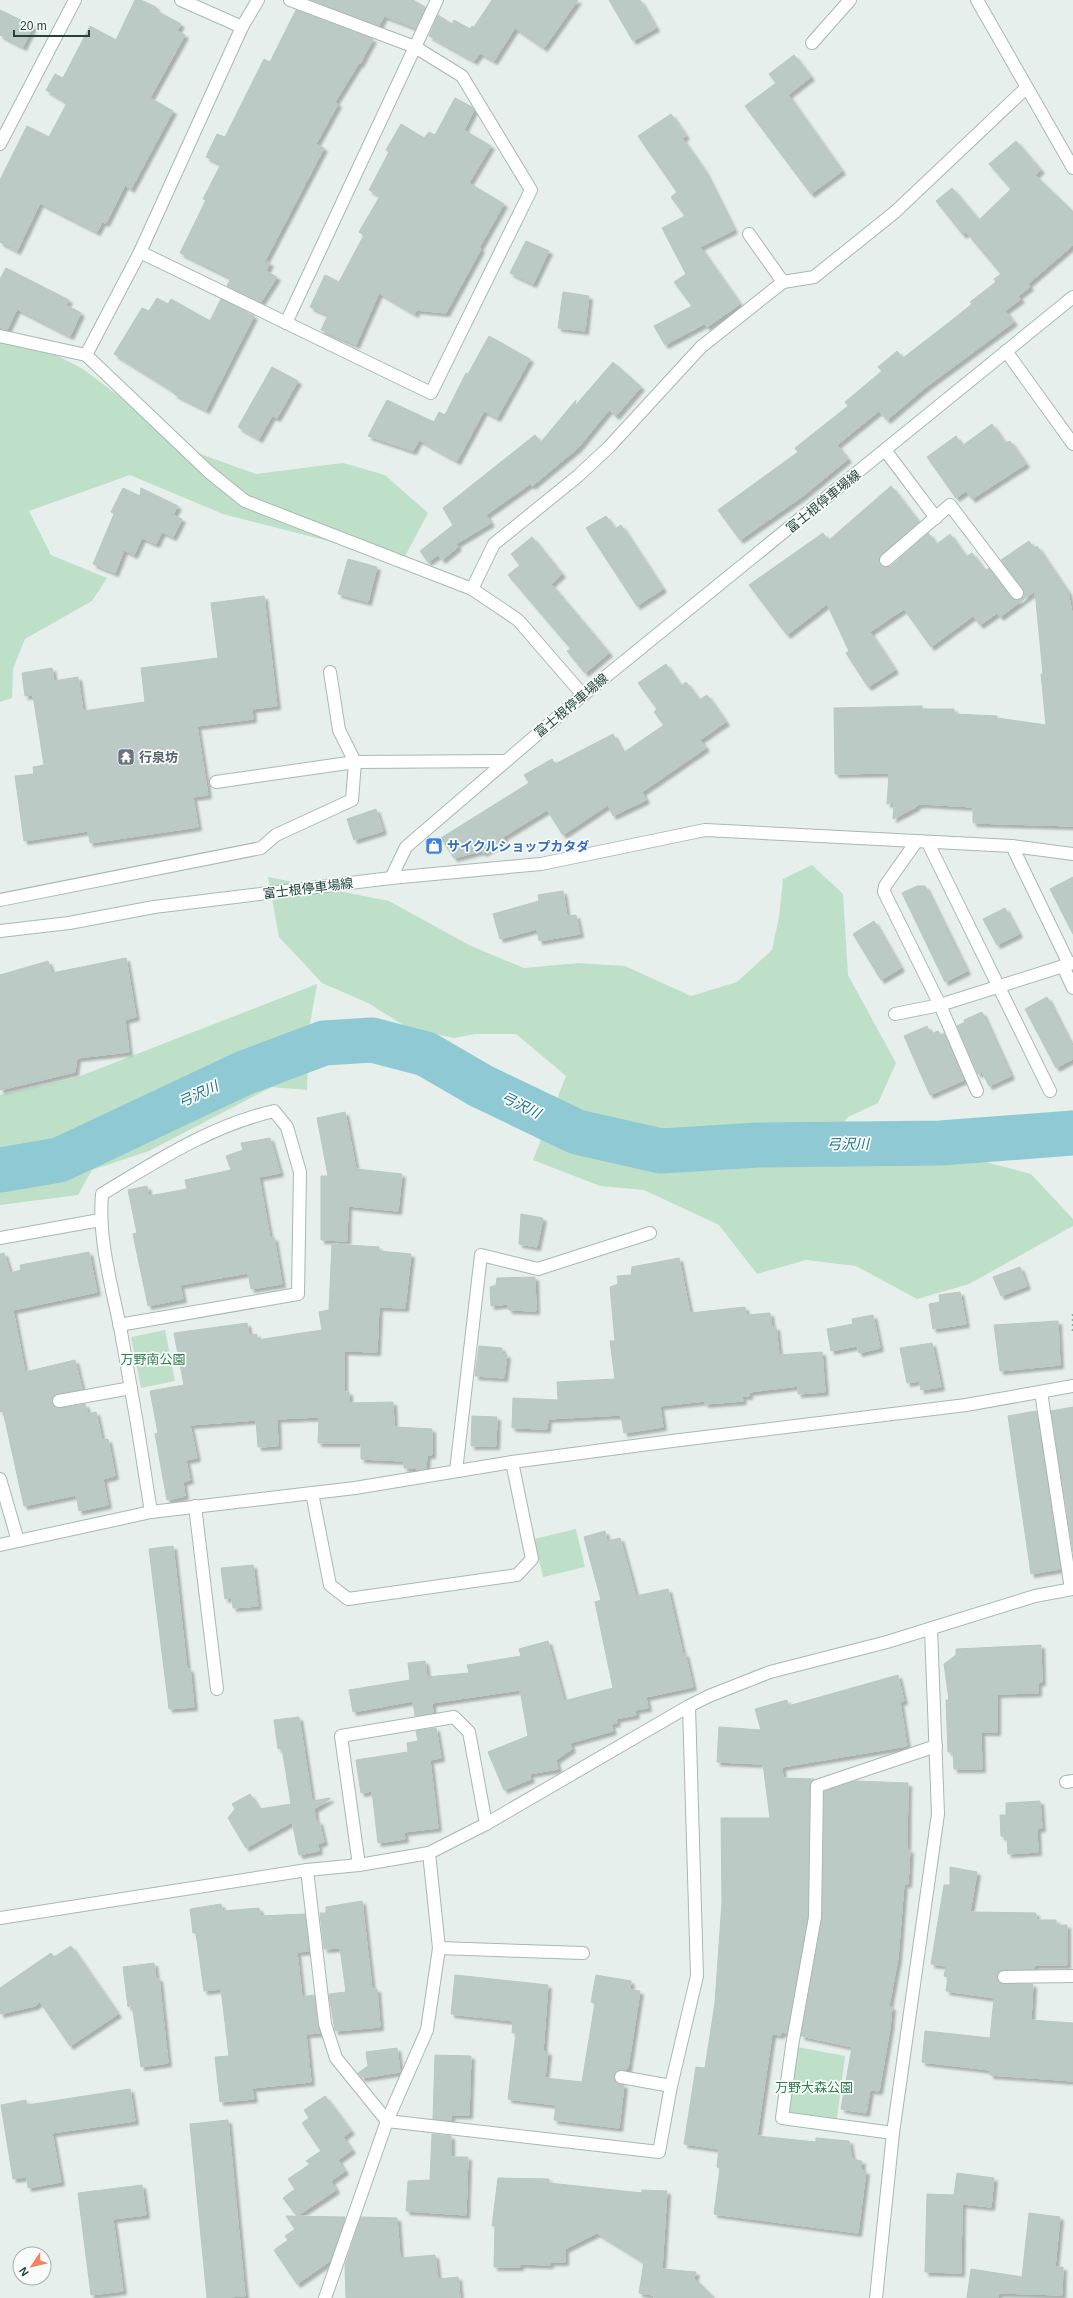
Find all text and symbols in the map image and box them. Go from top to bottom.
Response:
scale bar [14,12,89,38]
text: 20 m [20,19,47,33]
street label: 富士根停車場線 [783,467,863,536]
street label: 富士根停車場線 [532,670,611,740]
temple icon: 行泉坊 [116,747,136,767]
place label: 行泉坊 [139,750,178,765]
shop icon: サイクルショップカタダ [424,836,444,856]
place label: サイクルショップカタダ [447,839,589,854]
street label: 富士根停車場線 [262,876,354,901]
water label: 弓沢川 [176,1077,222,1110]
water label: 弓沢川 [499,1089,545,1122]
water label: 弓沢川 [827,1136,871,1152]
park label: 万野南公園 [120,1352,186,1367]
park label: 万野大森公園 [775,2080,853,2095]
north arrow [12,2246,52,2286]
text: N [17,2265,31,2278]

